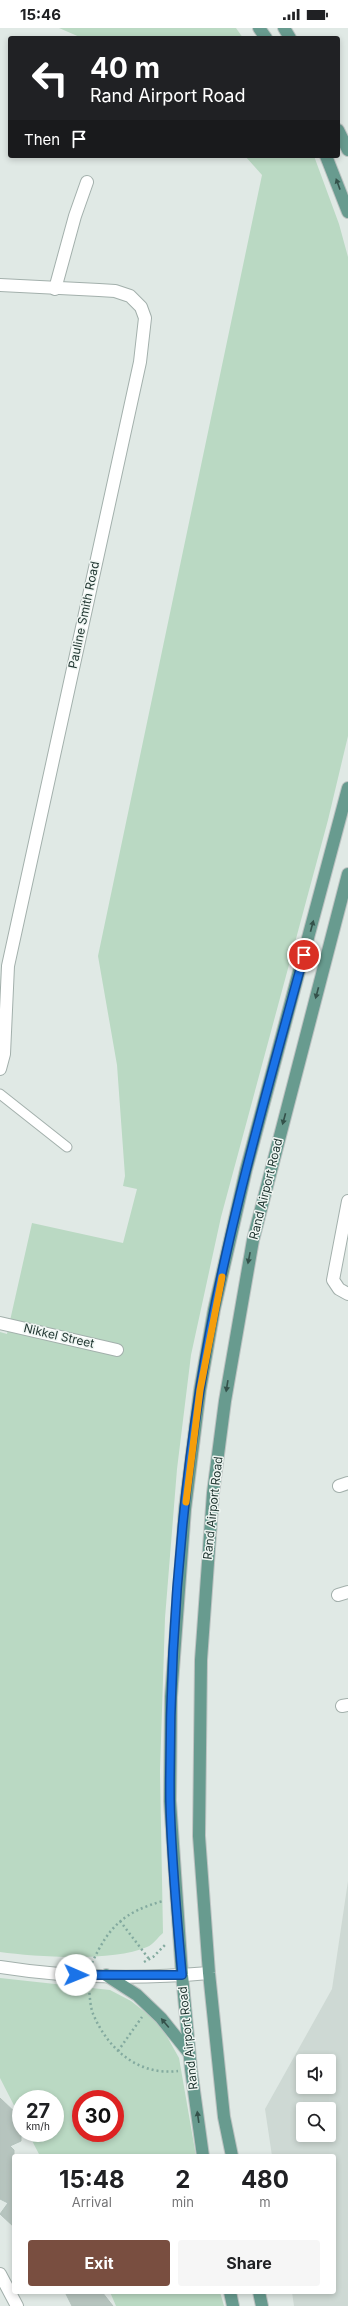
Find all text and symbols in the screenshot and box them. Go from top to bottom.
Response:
text: 15:46 [20,5,61,24]
text: 40 m [90,51,160,85]
icon: left [24,52,76,104]
text: Rand Airport Road [90,85,246,106]
icon: arrive [68,128,90,150]
text: Then [24,130,60,149]
one-way arrow [334,177,340,189]
street label: Pauline Smith Road [65,560,102,670]
one-way arrow [309,920,315,932]
pin [287,938,321,972]
icon: arrive [293,944,315,966]
one-way arrow [314,987,320,999]
one-way arrow [281,1113,287,1125]
street label: Rand Airport Road [246,1137,285,1241]
one-way arrow [246,1252,252,1264]
street label: Nikkel Street [22,1320,96,1351]
one-way arrow [224,1380,230,1393]
street label: Rand Airport Road [200,1456,225,1560]
position arrow [55,1954,97,1996]
street label: Rand Airport Road [175,1986,200,2090]
one-way arrow [160,2017,169,2028]
map controls [296,2054,336,2142]
button: sound [296,2054,336,2094]
speed limit sign: 30 [72,2090,124,2142]
text: 27 [26,2099,50,2123]
button: search [296,2102,336,2142]
one-way arrow [195,2111,201,2123]
text: km/h [26,2120,50,2132]
text: 15:48 [59,2165,125,2194]
text: 2 [175,2165,190,2194]
text: 480 [241,2165,289,2194]
text: Arrival [72,2194,112,2210]
text: min [172,2194,194,2210]
text: m [259,2194,271,2210]
button: Exit [28,2240,170,2286]
button: Share [178,2240,320,2286]

